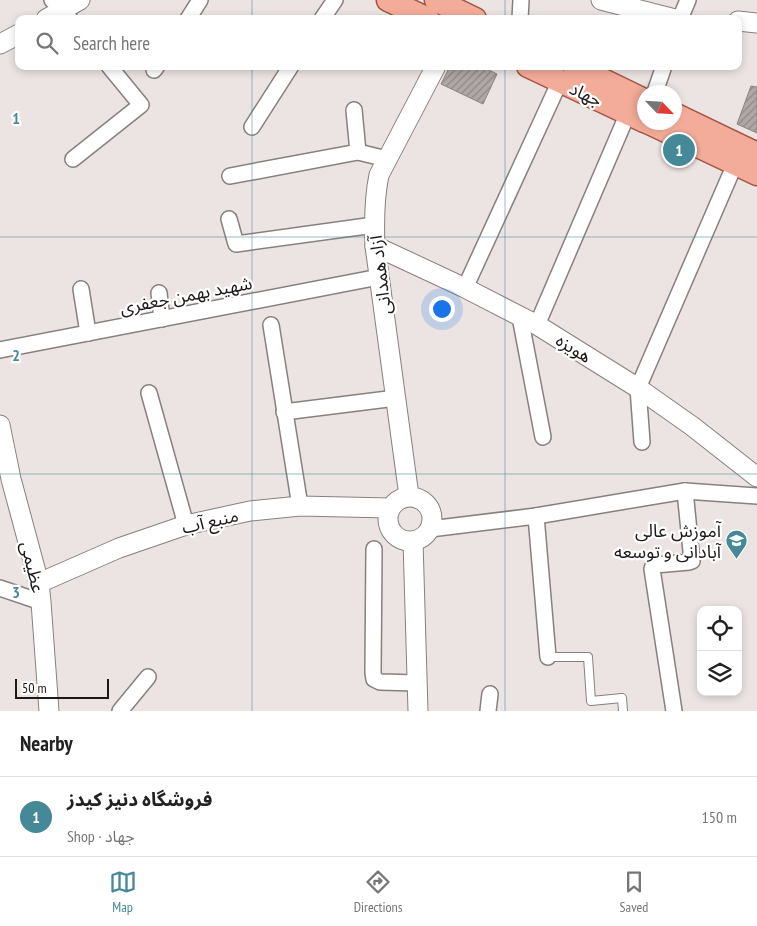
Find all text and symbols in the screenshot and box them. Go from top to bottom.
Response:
search box [15,15,742,70]
icon: search [33,29,61,57]
text: Search here [73,31,150,55]
street label: جهاد [566,76,606,112]
north arrow [637,85,682,130]
text: 1 [12,108,20,128]
pin: 1 [663,131,695,169]
street label: آزاد همدانی [364,233,396,316]
street label: شهید بهمن جعفری [118,271,254,319]
your location [429,296,455,322]
street label: هویزه [552,328,596,368]
text: 2 [12,345,20,365]
street label: منبع آب [180,503,241,542]
place label: آموزش عالی آبادانی و توسعه [614,519,722,563]
school or university icon: آموزش عالی آبادانی و توسعه [725,528,749,559]
street label: عظیمی [16,539,50,595]
text: 3 [12,582,20,602]
map controls [697,606,742,696]
button: locate [697,606,742,651]
button: layers [697,651,742,696]
scale bar [15,676,109,699]
text: 50 m [22,679,47,697]
text: Nearby [20,730,73,757]
text: فروشگاه دنیز کیدز [67,787,212,811]
text: 1 [32,807,40,827]
text: 150 m [702,807,737,827]
text: Shop · جهاد [67,826,135,846]
tab: Map [109,868,137,916]
tab: Directions [354,868,402,916]
tab: Saved [620,868,648,916]

